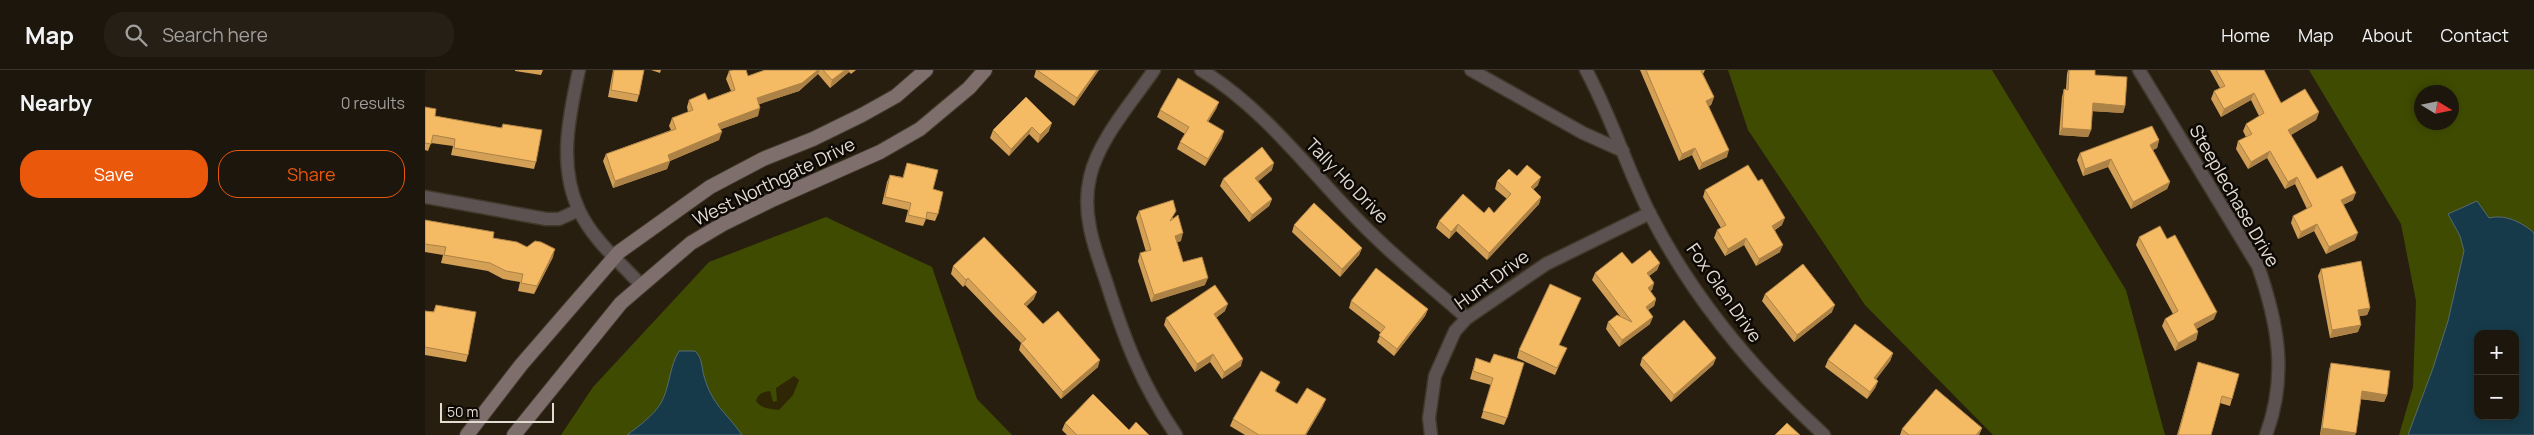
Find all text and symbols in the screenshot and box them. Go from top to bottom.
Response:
search box [104,12,454,57]
text: Map [25,18,74,51]
icon: search [122,21,150,49]
text: Search here [162,22,268,48]
text: Home [2221,23,2270,47]
text: Map [2298,23,2334,47]
text: About [2362,23,2412,47]
text: Contact [2440,23,2509,47]
north arrow [2414,85,2459,130]
text: Nearby [20,89,92,117]
text: 0 results [341,92,405,114]
street label: Steeplechase Drive [2184,120,2285,271]
street label: West Northgate Drive [688,131,859,231]
street label: Tally Ho Drive [1301,133,1394,228]
button: Save [20,150,208,198]
button: Share [218,150,405,198]
street label: Fox Glen Drive [1682,238,1768,347]
street label: Hunt Drive [1449,244,1533,314]
map controls [2474,330,2519,420]
button: + [2474,330,2519,375]
button: − [2474,375,2519,420]
scale bar [440,400,554,423]
text: 50 m [447,402,478,421]

